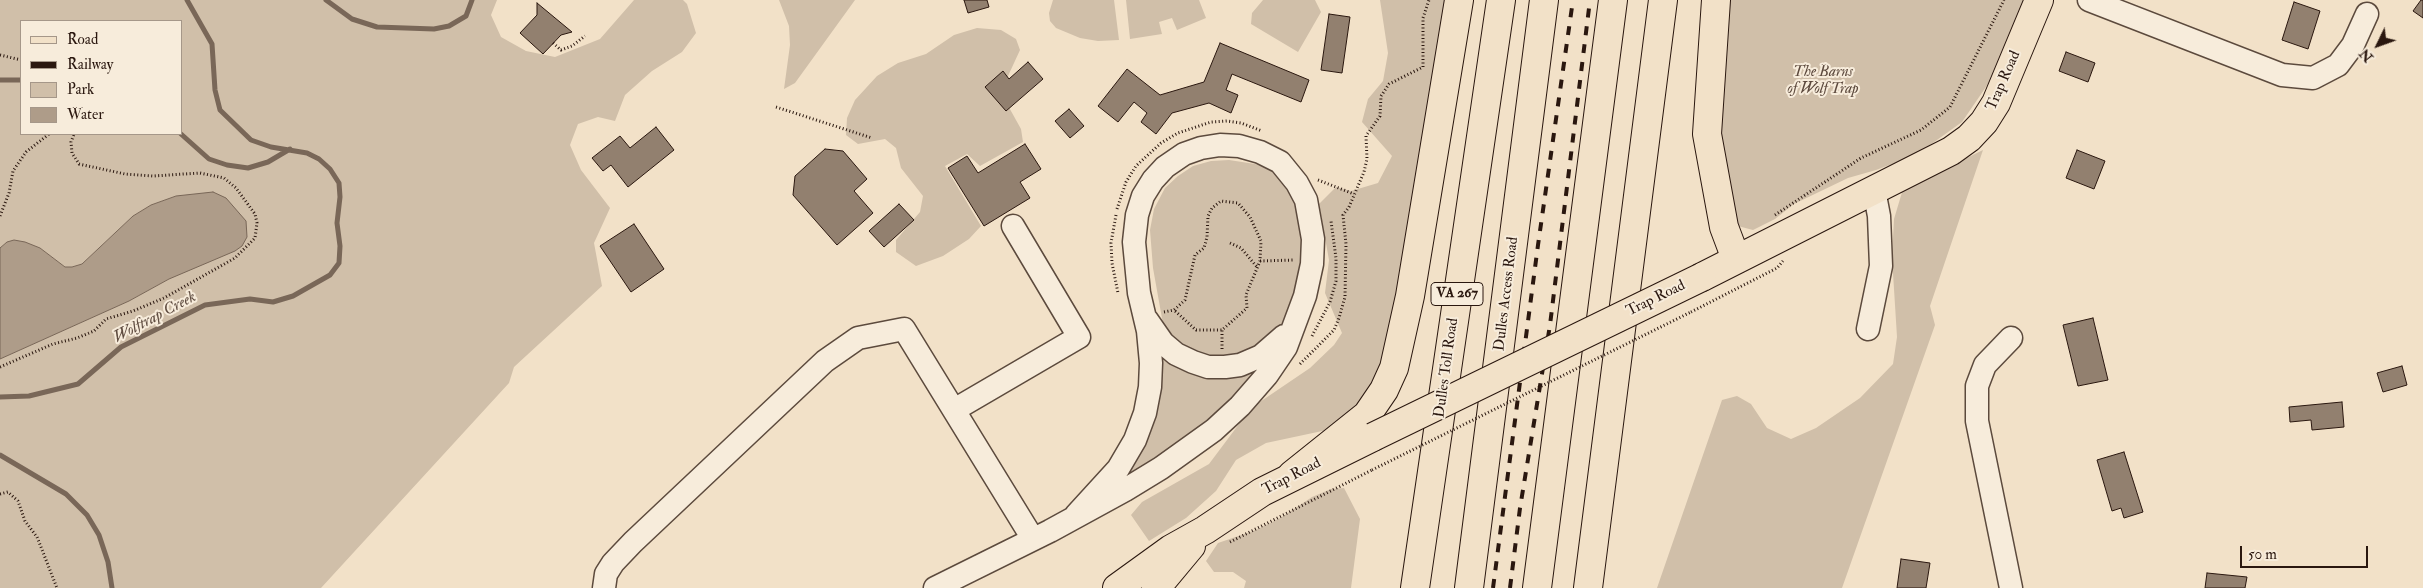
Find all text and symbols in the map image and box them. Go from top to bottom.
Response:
legend [20,20,182,135]
north arrow [2353,20,2403,70]
text: Road [67,30,98,49]
text: N [2356,45,2377,66]
street label: Trap Road [1983,48,2025,114]
text: Railway [67,55,113,74]
park label: The Barns of Wolf Trap [1787,64,1859,99]
text: Park [67,80,94,99]
text: Water [67,105,104,124]
street label: Dulles Access Road [1491,236,1523,352]
street label: Trap Road [1624,277,1688,321]
road number: VA 267 [1431,282,1483,306]
water label: Wolftrap Creek [110,288,200,348]
street label: Dulles Toll Road [1431,317,1463,419]
street label: Trap Road [1260,455,1324,499]
scale bar [2243,536,2370,568]
text: 50 m [2248,545,2277,564]

